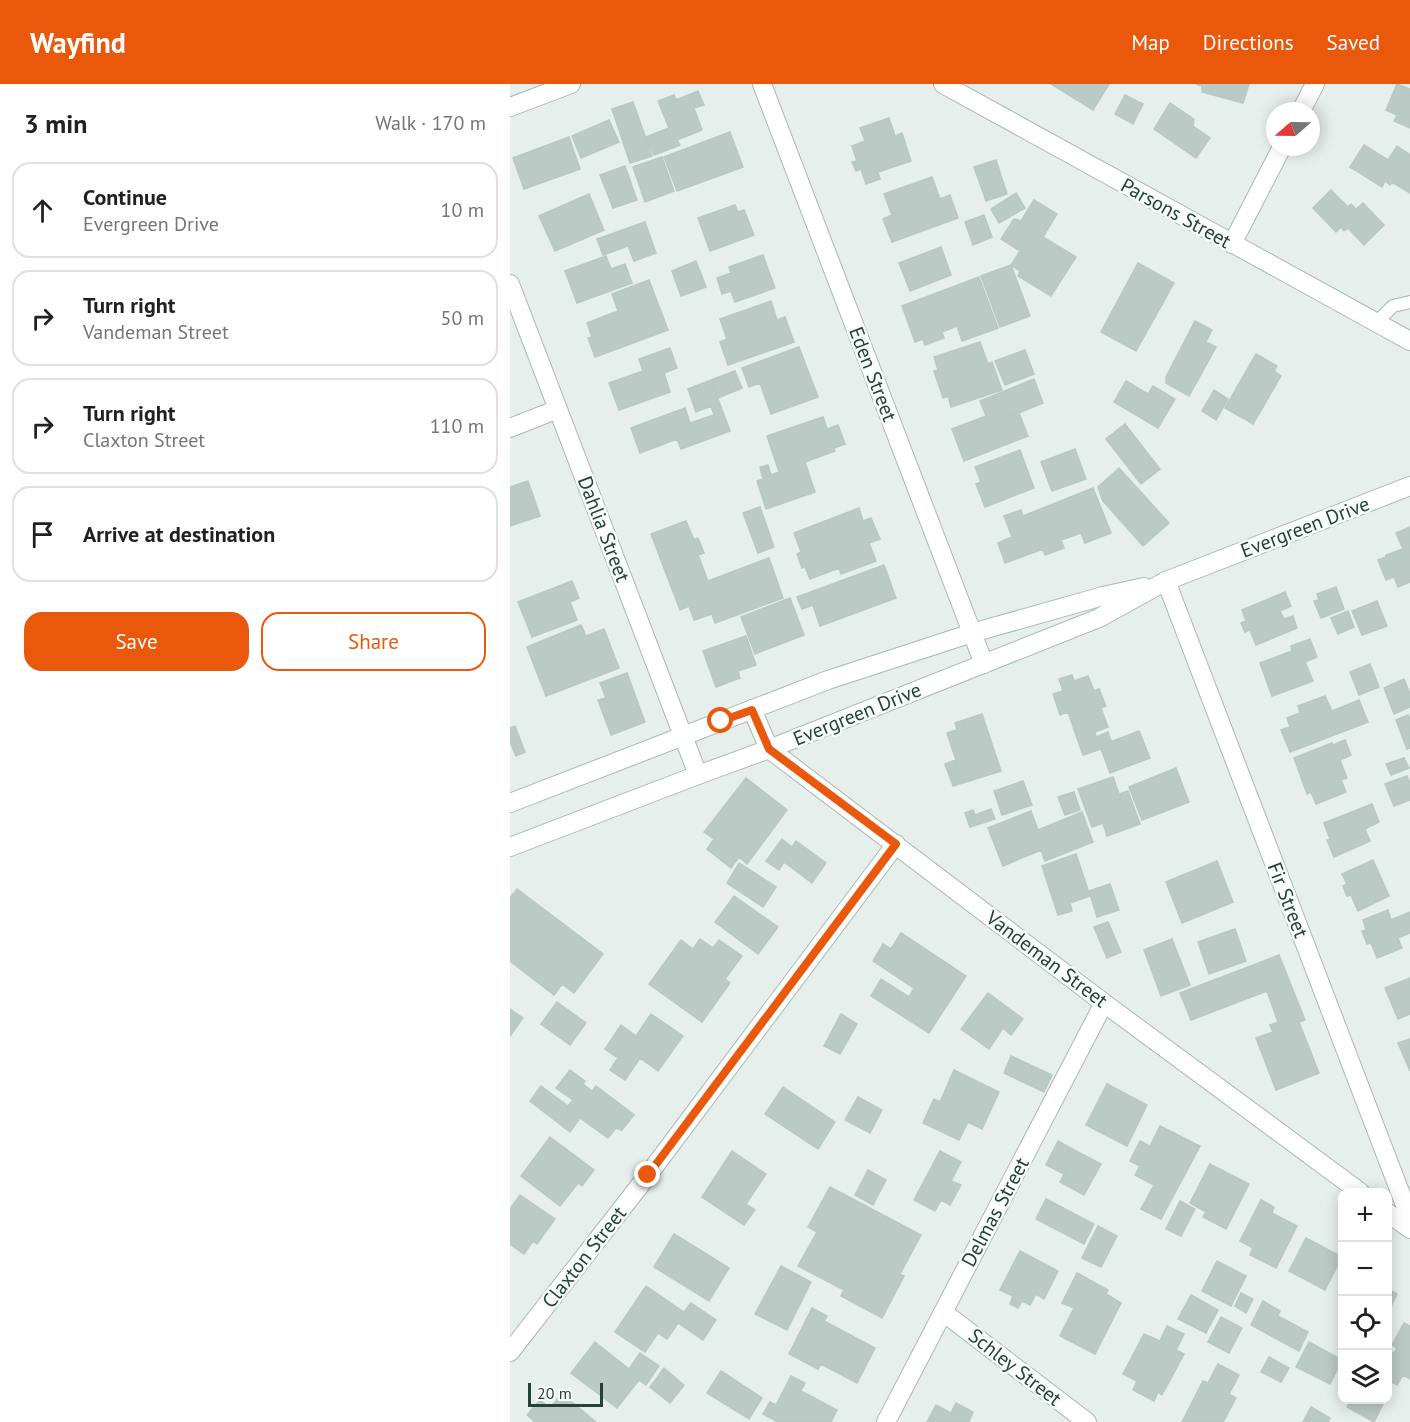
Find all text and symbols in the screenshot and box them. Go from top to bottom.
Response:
text: Wayfind [30,24,126,61]
text: Map [1131,29,1170,56]
text: Directions [1203,29,1294,56]
text: Saved [1327,29,1380,56]
north arrow [1266,102,1320,156]
text: 3 min [24,107,87,140]
text: Walk · 170 m [375,110,486,136]
street label: Parsons Street [1116,172,1236,254]
text: Continue [83,183,167,211]
icon: ahead [26,194,59,227]
text: 10 m [441,197,484,223]
text: Evergreen Drive [83,211,219,237]
text: Turn right [83,291,175,319]
icon: right [26,302,59,335]
text: 50 m [441,305,484,331]
text: Vandeman Street [83,319,229,345]
street label: Eden Street [843,323,903,425]
text: Turn right [83,399,175,427]
icon: right [26,410,59,443]
text: 110 m [430,413,484,439]
text: Claxton Street [83,427,205,453]
street label: Dahlia Street [572,472,636,586]
street label: Evergreen Drive [1237,491,1373,563]
icon: arrive [26,518,59,551]
text: Arrive at destination [83,520,275,548]
button: Save [24,612,249,671]
button: Share [261,612,486,671]
street label: Evergreen Drive [789,677,925,751]
route start [707,707,733,733]
street label: Fir Street [1262,859,1314,942]
street label: Vandeman Street [980,904,1113,1013]
street label: Delmas Street [955,1153,1035,1271]
route end [634,1161,660,1187]
map controls [1338,1188,1392,1404]
button: + [1338,1188,1392,1242]
street label: Claxton Street [536,1201,632,1313]
button: − [1338,1242,1392,1296]
button: locate [1338,1296,1392,1350]
street label: Schley Street [963,1323,1067,1412]
button: layers [1338,1350,1392,1404]
scale bar [528,1380,603,1408]
text: 20 m [537,1383,572,1403]

